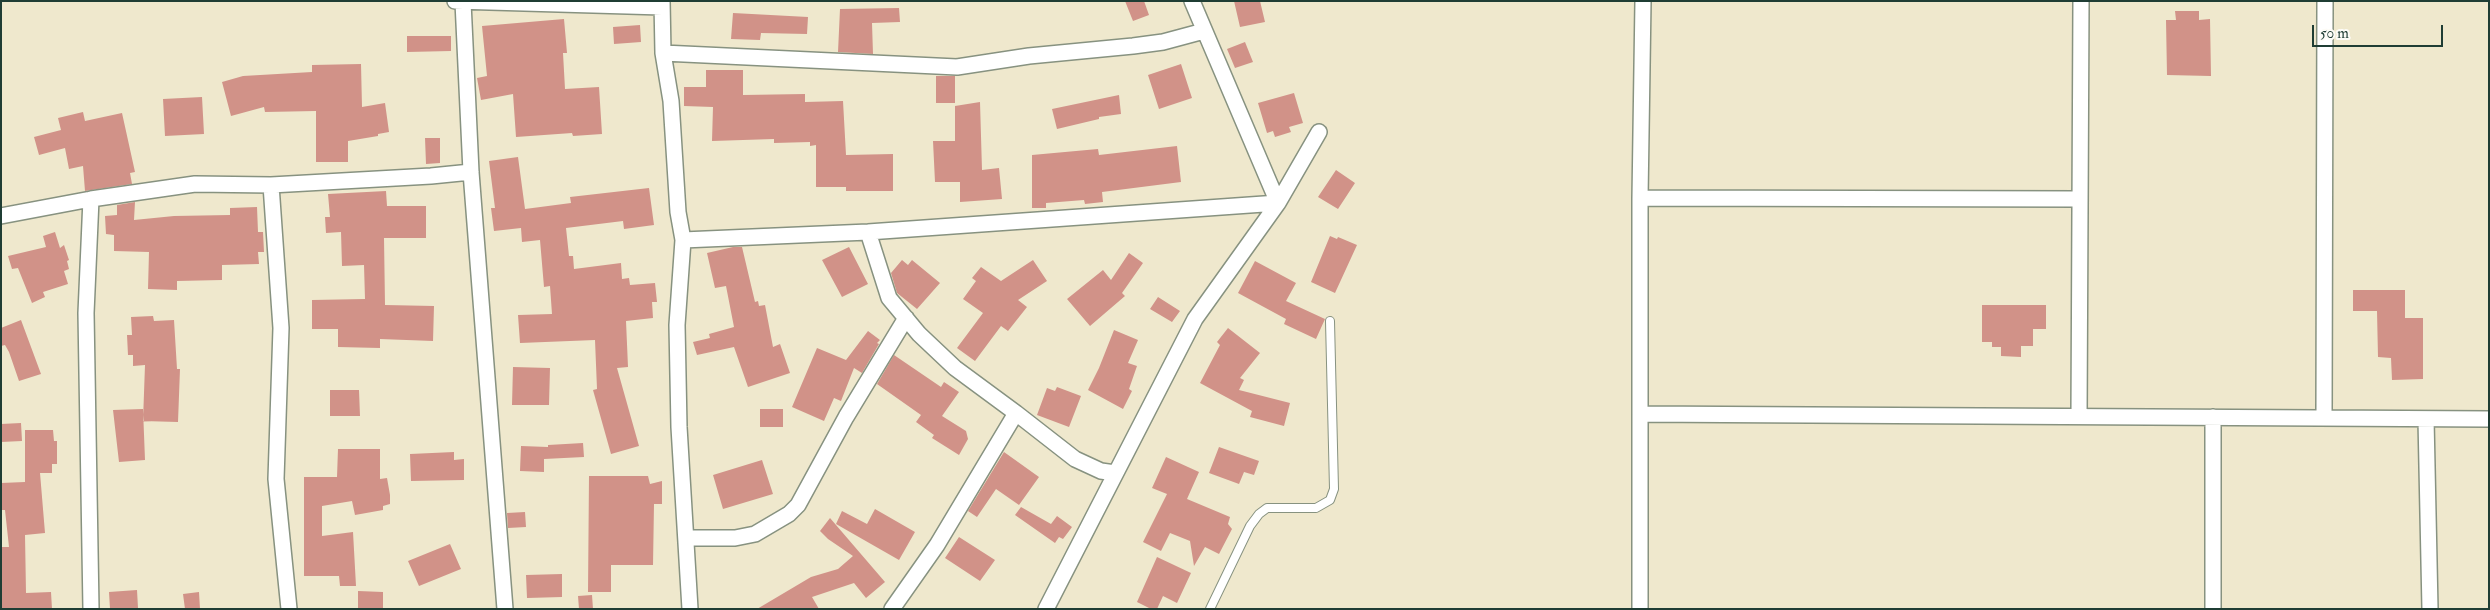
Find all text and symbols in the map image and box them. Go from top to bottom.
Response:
scale bar [2315,15,2446,47]
text: 50 m [2320,24,2349,43]

